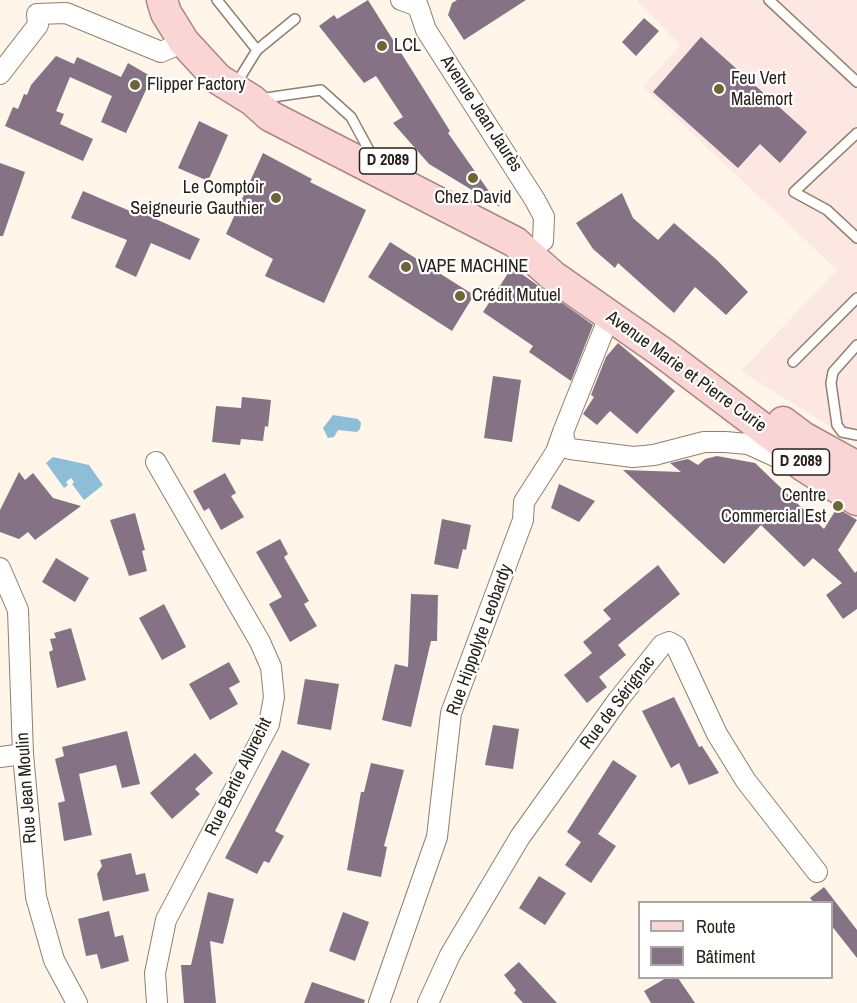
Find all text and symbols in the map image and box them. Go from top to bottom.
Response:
place label: LCL [394,35,421,57]
marker: LCL [375,39,389,53]
street label: Avenue Jean Jaurès [435,52,527,176]
place label: Feu Vert Malemort [731,68,793,110]
place label: Flipper Factory [147,74,246,96]
marker: Flipper Factory [128,78,142,92]
marker: Feu Vert Malemort [712,82,726,96]
road number: D 2089 [360,148,416,174]
marker: Chez David [466,171,480,185]
place label: Le Comptoir Seigneurie Gauthier [130,177,264,219]
place label: Chez David [434,187,512,209]
marker: Le Comptoir Seigneurie Gauthier [269,191,283,205]
place label: VAPE MACHINE [418,256,528,278]
marker: VAPE MACHINE [399,260,413,274]
place label: Crédit Mutuel [472,285,561,307]
marker: Crédit Mutuel [453,289,467,303]
street label: Avenue Marie et Pierre Curie [602,307,770,437]
road number: D 2089 [772,449,830,475]
place label: Centre Commercial Est [721,485,826,528]
marker: Centre Commercial Est [831,499,845,513]
street label: Rue Hippolyte Leobardy [443,562,517,718]
street label: Rue de Sérignac [576,652,660,754]
street label: Rue Bertie Albrecht [201,714,277,840]
street label: Rue Jean Moulin [12,732,42,844]
legend [638,901,833,979]
text: Route [696,914,735,939]
text: Bâtiment [696,944,755,969]

